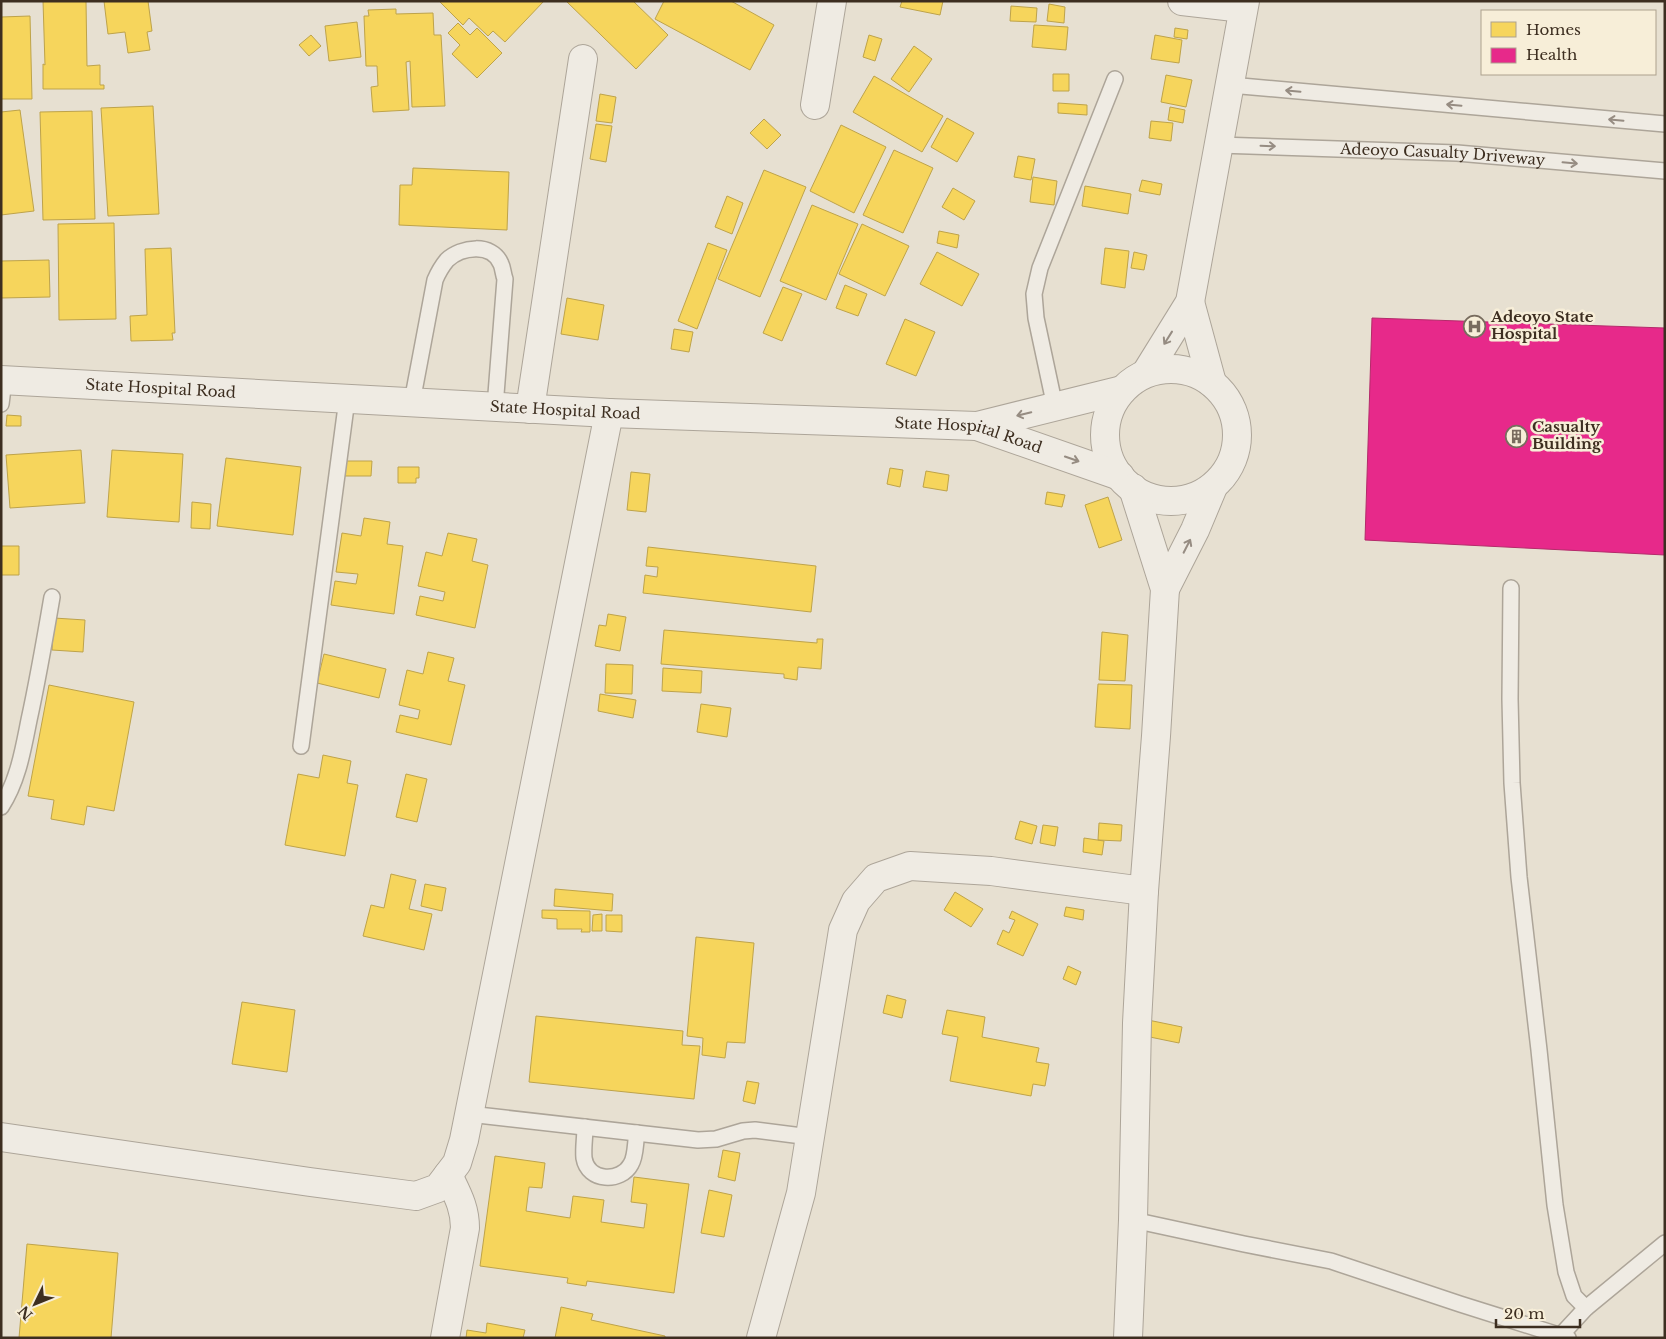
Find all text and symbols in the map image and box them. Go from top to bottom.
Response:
legend [1481,10,1656,75]
text: Homes [1526,20,1581,39]
text: Health [1526,45,1577,64]
one-way arrow [1285,86,1301,96]
one-way arrow [1447,101,1463,110]
one-way arrow [1608,115,1624,125]
street label: Adeoyo Casualty Driveway [1339,139,1547,170]
one-way arrow [1259,142,1275,151]
one-way arrow [1561,158,1577,168]
place label: Adeoyo State Hospital [1490,307,1594,343]
hospital icon: Adeoyo State Hospital [1463,314,1487,338]
one-way arrow [1163,330,1173,344]
street label: State Hospital Road [85,375,237,402]
street label: State Hospital Road [489,397,641,423]
one-way arrow [1016,410,1032,419]
street label: State Hospital Road [894,413,1045,457]
place label: Casualty Building [1532,417,1602,453]
building icon: Casualty Building [1504,424,1528,448]
one-way arrow [1064,455,1080,464]
one-way arrow [1183,539,1192,554]
north arrow [10,1279,60,1329]
scale bar [1496,1296,1580,1328]
text: N [14,1302,37,1324]
text: 20 m [1504,1304,1544,1323]

